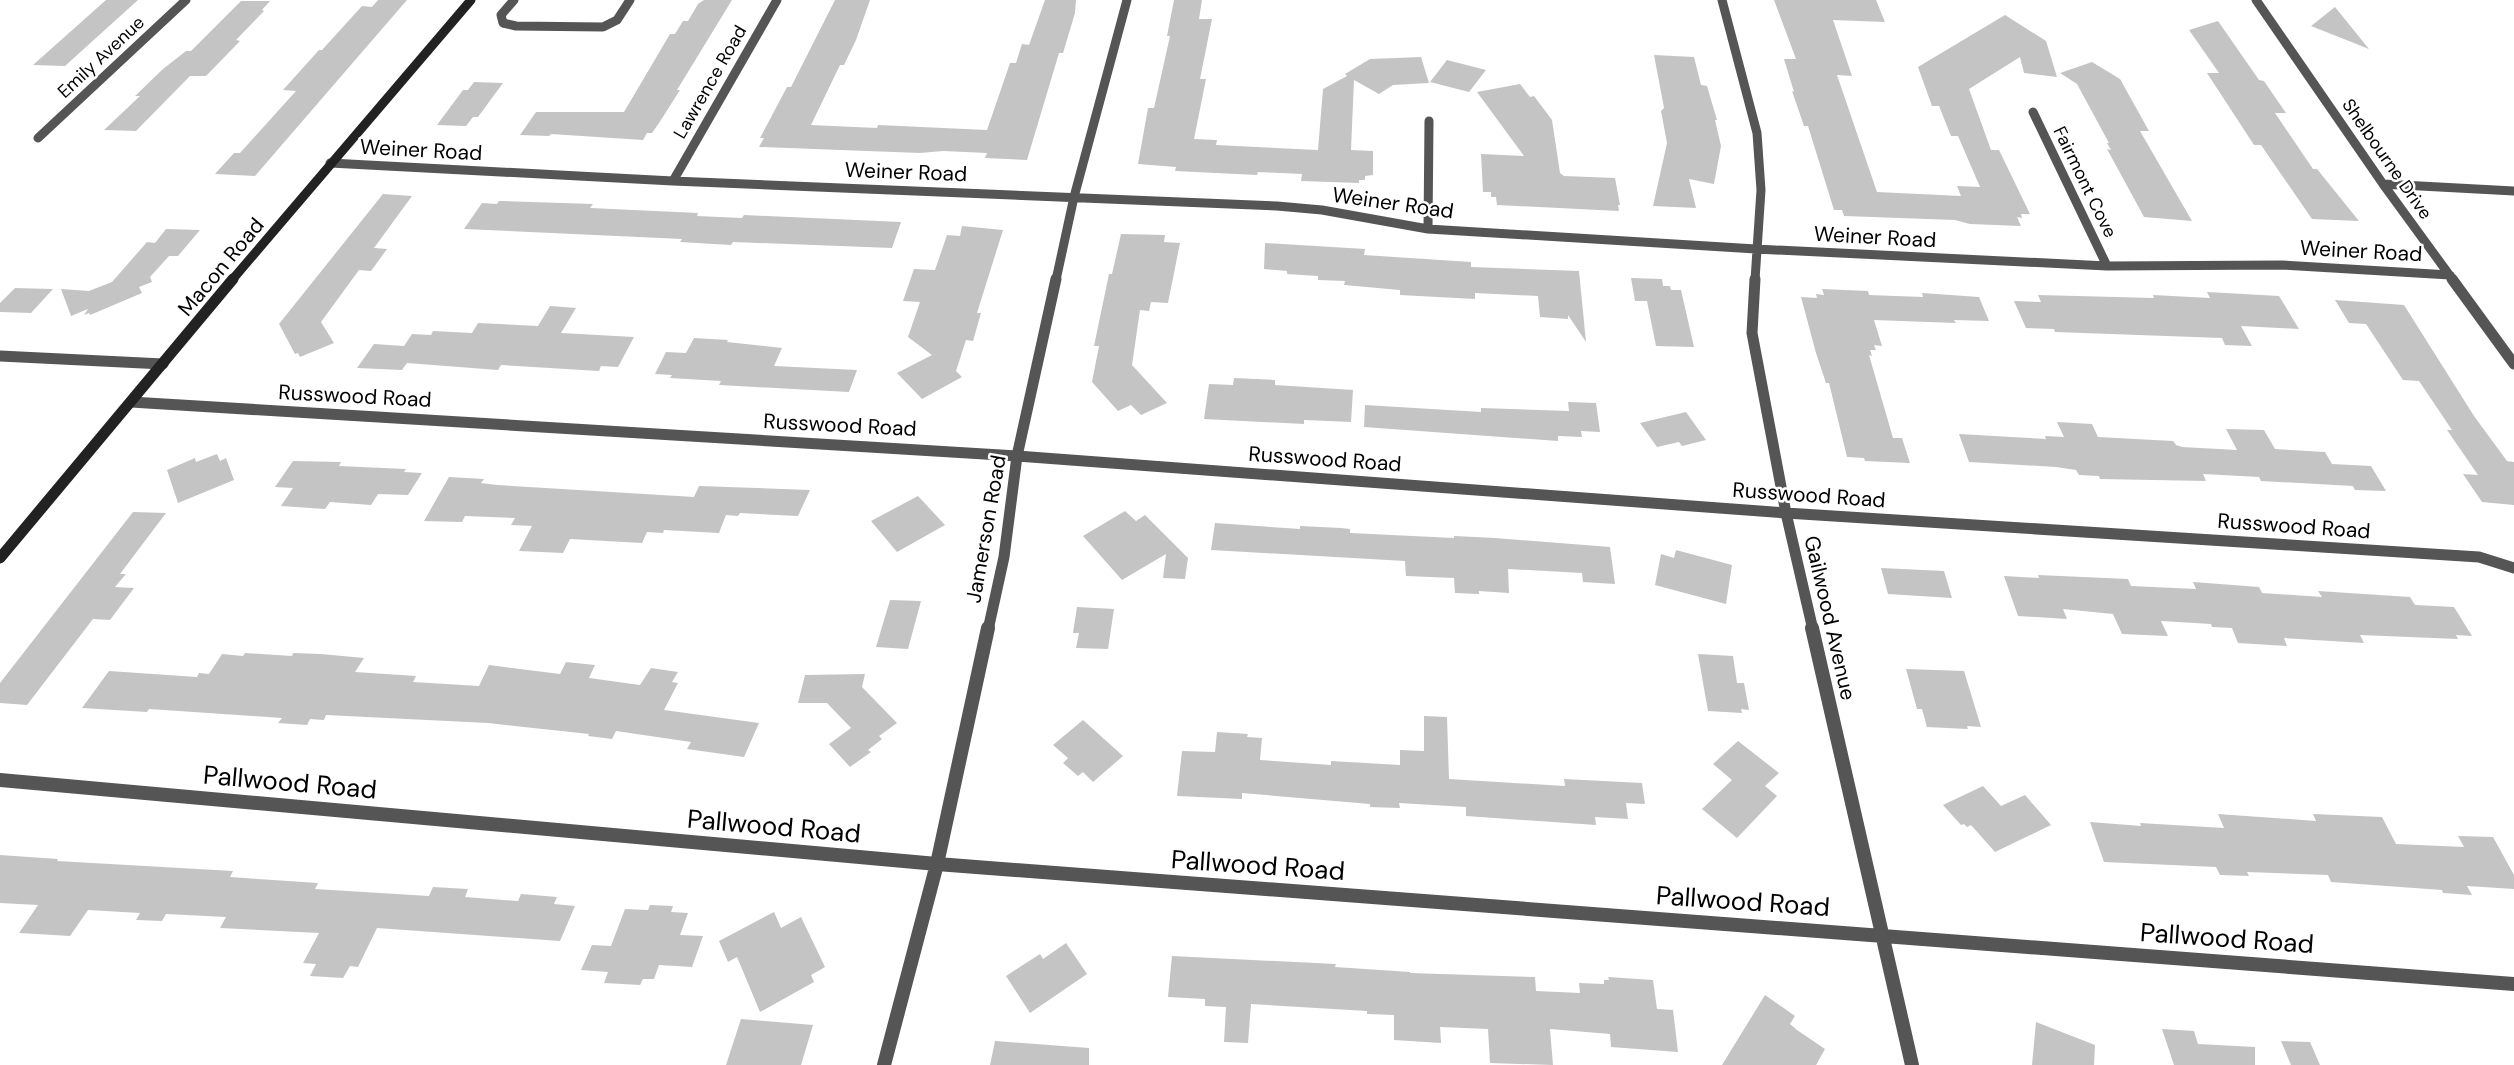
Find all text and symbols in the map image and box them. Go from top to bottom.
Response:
street label: Emily Avenue [52,11,150,103]
street label: Lawrence Road [668,21,752,143]
street label: Shelbourne Drive [2336,94,2438,224]
street label: Fairmont Cove [2048,122,2122,242]
street label: Weiner Road [359,133,483,167]
street label: Weiner Road [844,156,968,188]
street label: Weiner Road [1330,181,1456,225]
street label: Macon Road [172,212,270,322]
street label: Weiner Road [1813,220,1937,254]
street label: Weiner Road [2299,234,2423,268]
street label: Russwood Road [278,378,432,414]
street label: Russwood Road [763,407,917,443]
street label: Russwood Road [1248,440,1402,478]
street label: Jamerson Road [959,453,1013,605]
street label: Russwood Road [1732,476,1886,514]
street label: Russwood Road [2217,507,2371,545]
street label: Gailwood Avenue [1797,533,1863,703]
street label: Pallwood Road [202,757,378,807]
street label: Pallwood Road [686,801,862,851]
street label: Pallwood Road [1170,842,1346,888]
street label: Pallwood Road [1655,878,1831,924]
street label: Pallwood Road [2139,915,2315,961]

